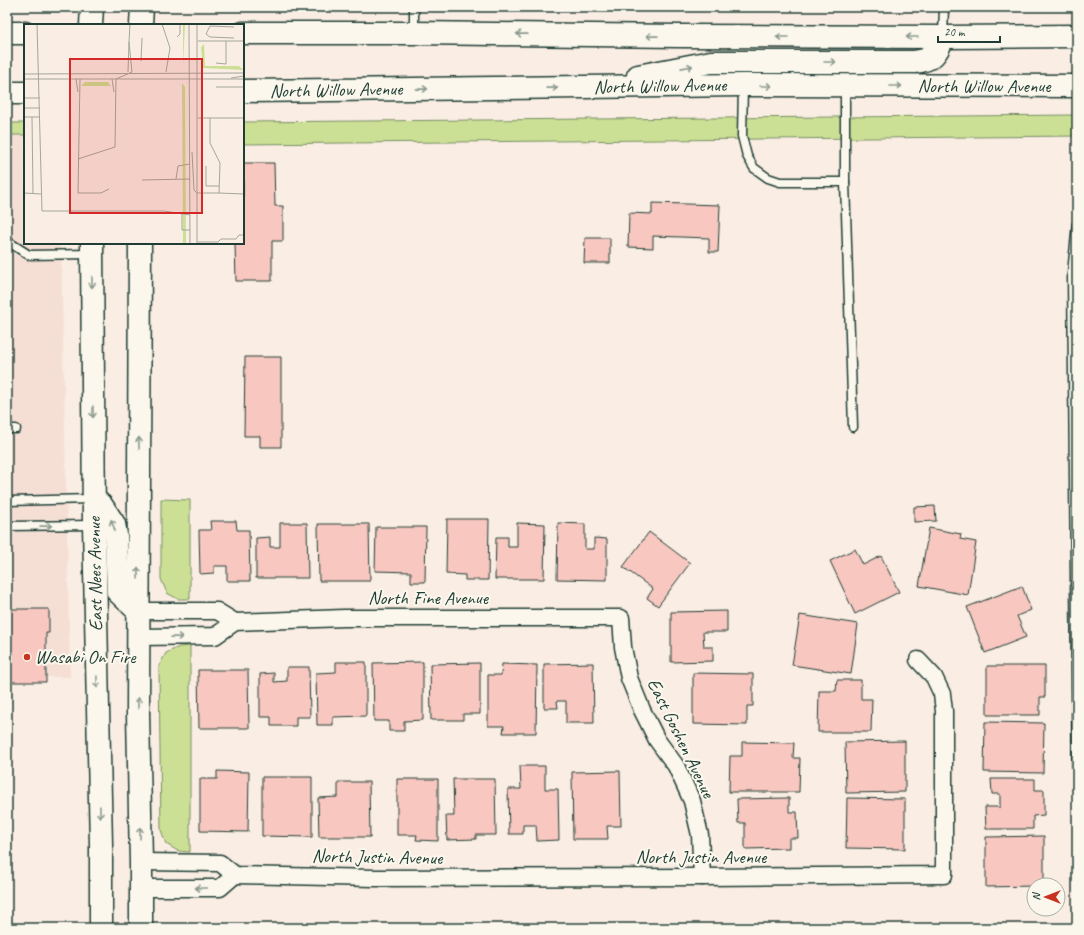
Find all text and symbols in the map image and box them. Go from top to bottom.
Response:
scale bar [938,18,1000,44]
inset map [24,24,244,244]
text: 20 m [944,24,966,40]
one-way arrow [516,30,529,38]
one-way arrow [646,32,659,40]
one-way arrow [776,33,789,41]
one-way arrow [906,33,919,41]
one-way arrow [823,58,836,66]
one-way arrow [680,63,693,71]
street label: North Willow Avenue [593,73,728,99]
street label: North Willow Avenue [918,74,1052,98]
street label: North Willow Avenue [269,77,404,103]
one-way arrow [759,82,772,89]
one-way arrow [889,82,902,90]
one-way arrow [545,84,558,92]
one-way arrow [415,85,428,93]
one-way arrow [88,275,96,288]
one-way arrow [89,405,97,418]
one-way arrow [135,437,143,450]
street label: East Nees Avenue [82,515,108,631]
one-way arrow [109,519,116,532]
one-way arrow [39,522,52,530]
one-way arrow [134,567,142,580]
street label: North Fine Avenue [368,586,490,610]
one-way arrow [170,633,183,640]
place label: Wasabi On Fire [35,645,137,669]
marker: Wasabi On Fire [22,652,32,662]
street label: East Goshen Avenue [642,674,721,803]
one-way arrow [94,675,101,688]
one-way arrow [134,697,142,710]
one-way arrow [96,805,104,818]
one-way arrow [137,827,144,840]
street label: North Justin Avenue [312,844,444,870]
street label: North Justin Avenue [636,845,768,869]
north arrow [1026,877,1066,917]
one-way arrow [195,884,208,892]
text: N [1029,891,1043,900]

